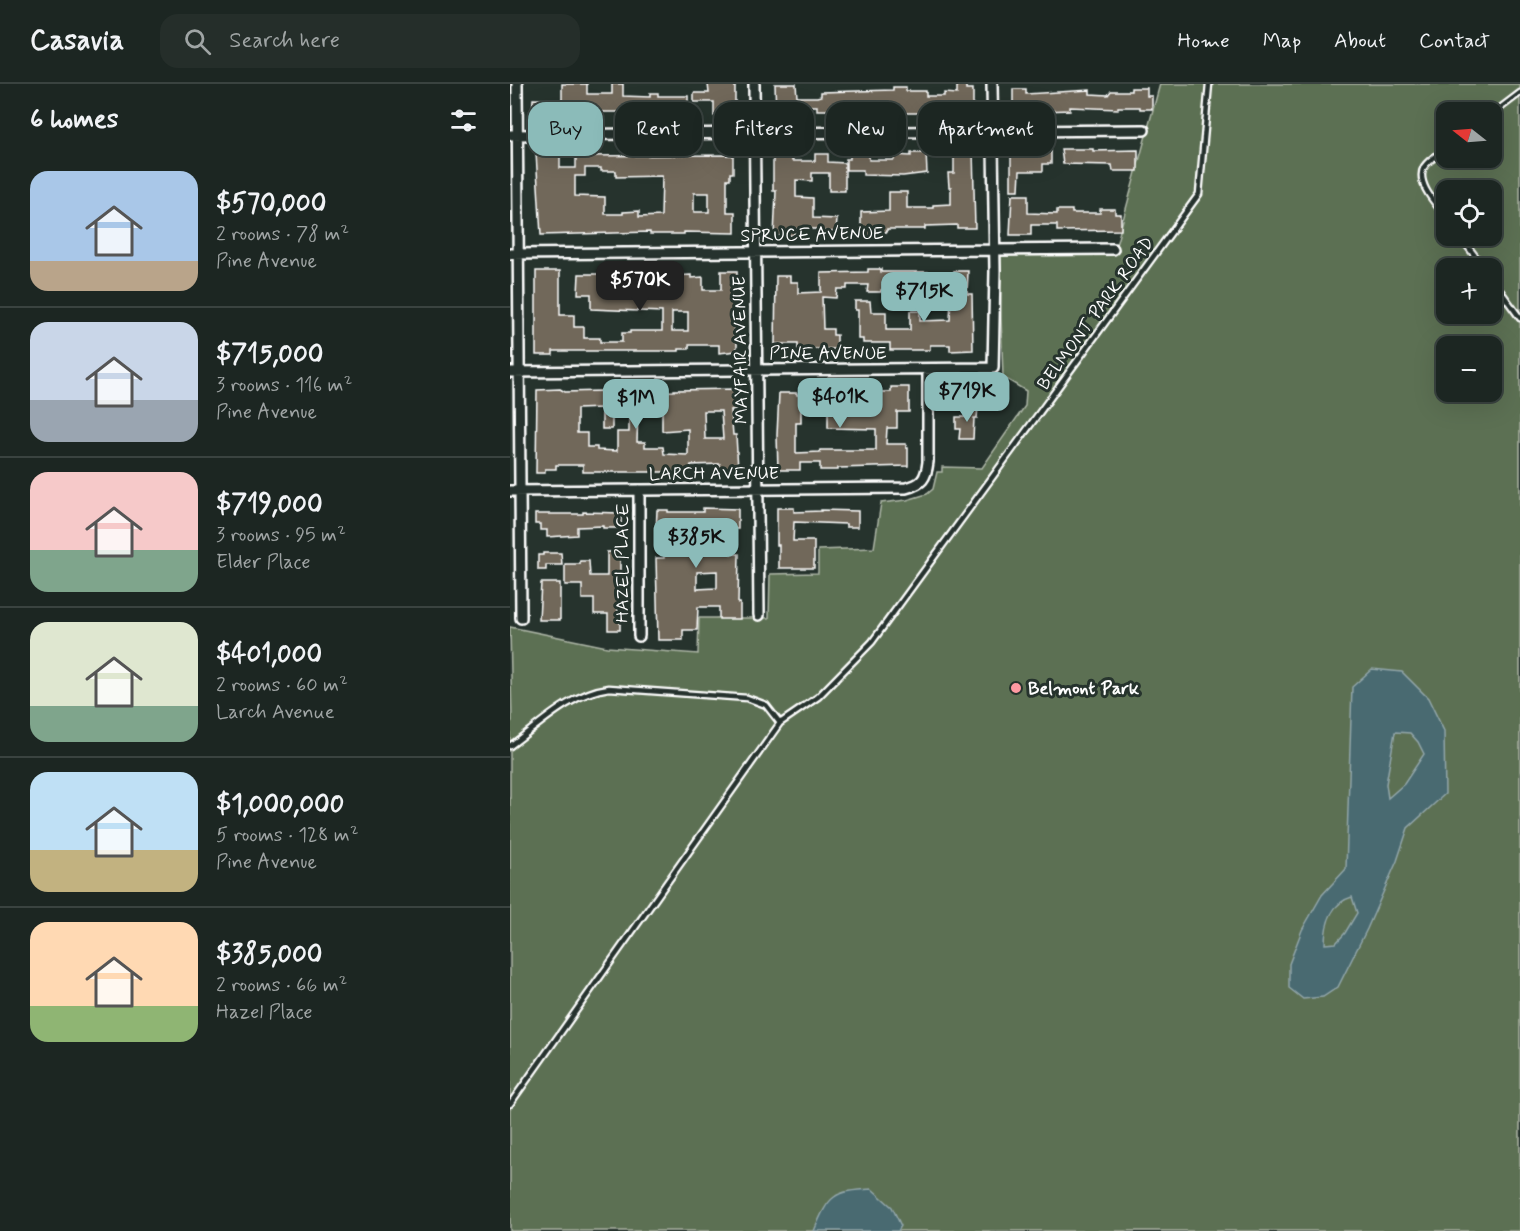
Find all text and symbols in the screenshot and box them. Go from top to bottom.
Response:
search box [160,14,580,68]
text: Casavia [30,23,124,60]
icon: search [181,25,214,58]
text: Search here [229,27,340,55]
text: Home [1178,27,1230,55]
text: Map [1263,27,1301,55]
text: About [1334,27,1386,55]
text: Contact [1419,27,1490,55]
chip: Buy [528,102,603,156]
chip: Rent [615,102,702,156]
chip: Filters [714,102,814,156]
chip: New [826,102,906,156]
chip: Apartment [918,102,1055,156]
north arrow [1436,102,1502,168]
map controls [1436,102,1502,402]
text: 6 homes [30,103,118,137]
icon: filters [447,104,480,137]
button: locate [1436,180,1502,246]
text: $570,000 [216,187,326,221]
icon: home [78,195,150,267]
text: 2 rooms · 78 m² [216,221,349,248]
street label: SPRUCE AVENUE [740,222,884,248]
street label: BELMONT PARK ROAD [1032,232,1160,395]
text: Pine Avenue [216,248,317,275]
button: + [1436,258,1502,324]
pin: $570K [598,261,682,312]
text: $570K [610,267,670,294]
pin: $715K [882,272,966,323]
street label: MAYFAIR AVENUE [728,276,754,424]
text: $715K [895,278,953,305]
button: − [1436,336,1502,402]
text: $715,000 [216,338,323,372]
street label: PINE AVENUE [769,342,887,366]
icon: home [78,346,150,418]
text: 3 rooms · 116 m² [216,372,352,399]
pin: $719K [925,372,1009,423]
pin: $401K [798,378,882,429]
text: $719K [938,378,996,405]
pin: $1M [607,379,665,430]
text: $401K [812,384,868,411]
text: $1M [617,385,655,412]
text: Pine Avenue [216,399,317,426]
street label: LARCH AVENUE [649,462,779,486]
text: $719,000 [216,488,323,522]
icon: home [78,496,150,568]
street label: HAZEL PLACE [611,503,635,623]
pin: $385K [654,518,738,569]
text: 3 rooms · 95 m² [216,522,346,549]
text: $385K [668,524,725,551]
text: Elder Place [216,549,310,576]
text: $401,000 [216,638,322,672]
icon: home [78,646,150,718]
text: 2 rooms · 60 m² [216,672,348,699]
place label: Belmont Park [1028,677,1140,701]
marker: Belmont Park [1009,681,1023,695]
text: Larch Avenue [216,699,335,726]
text: $1,000,000 [216,788,344,822]
icon: home [78,796,150,868]
text: 5 rooms · 128 m² [216,822,359,849]
text: Pine Avenue [216,849,317,876]
text: $385,000 [216,938,322,972]
icon: home [78,946,150,1018]
text: 2 rooms · 66 m² [216,972,347,999]
text: Hazel Place [216,999,313,1026]

